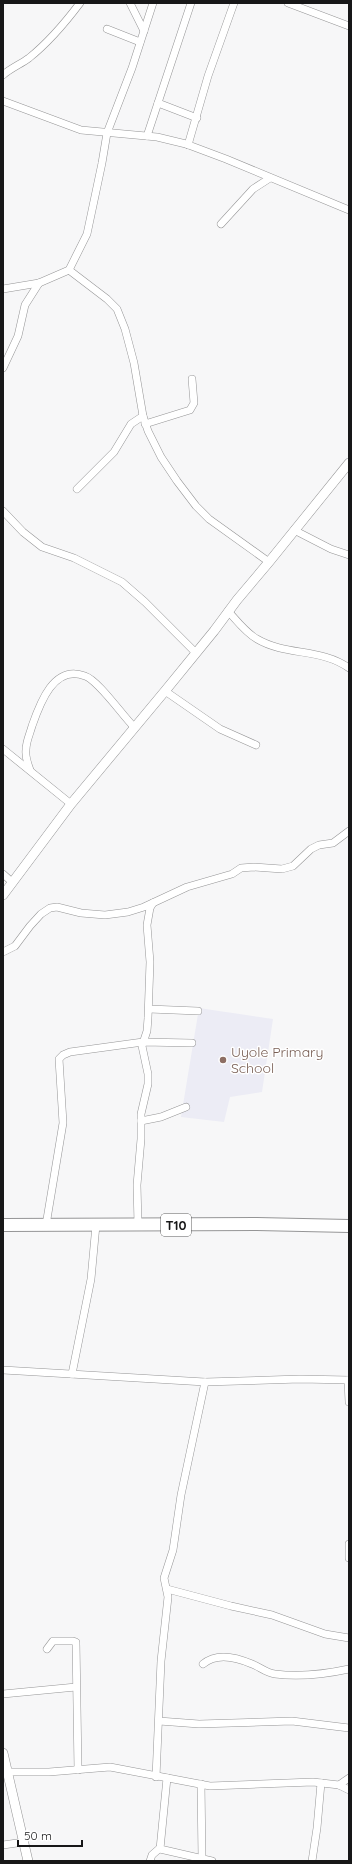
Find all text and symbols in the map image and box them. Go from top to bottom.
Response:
place label: Uyole Primary School [231,1043,323,1077]
marker: Uyole Primary School [218,1055,228,1065]
road number: T10 [161,1214,191,1236]
scale bar [18,1822,82,1848]
text: 50 m [24,1828,52,1843]

